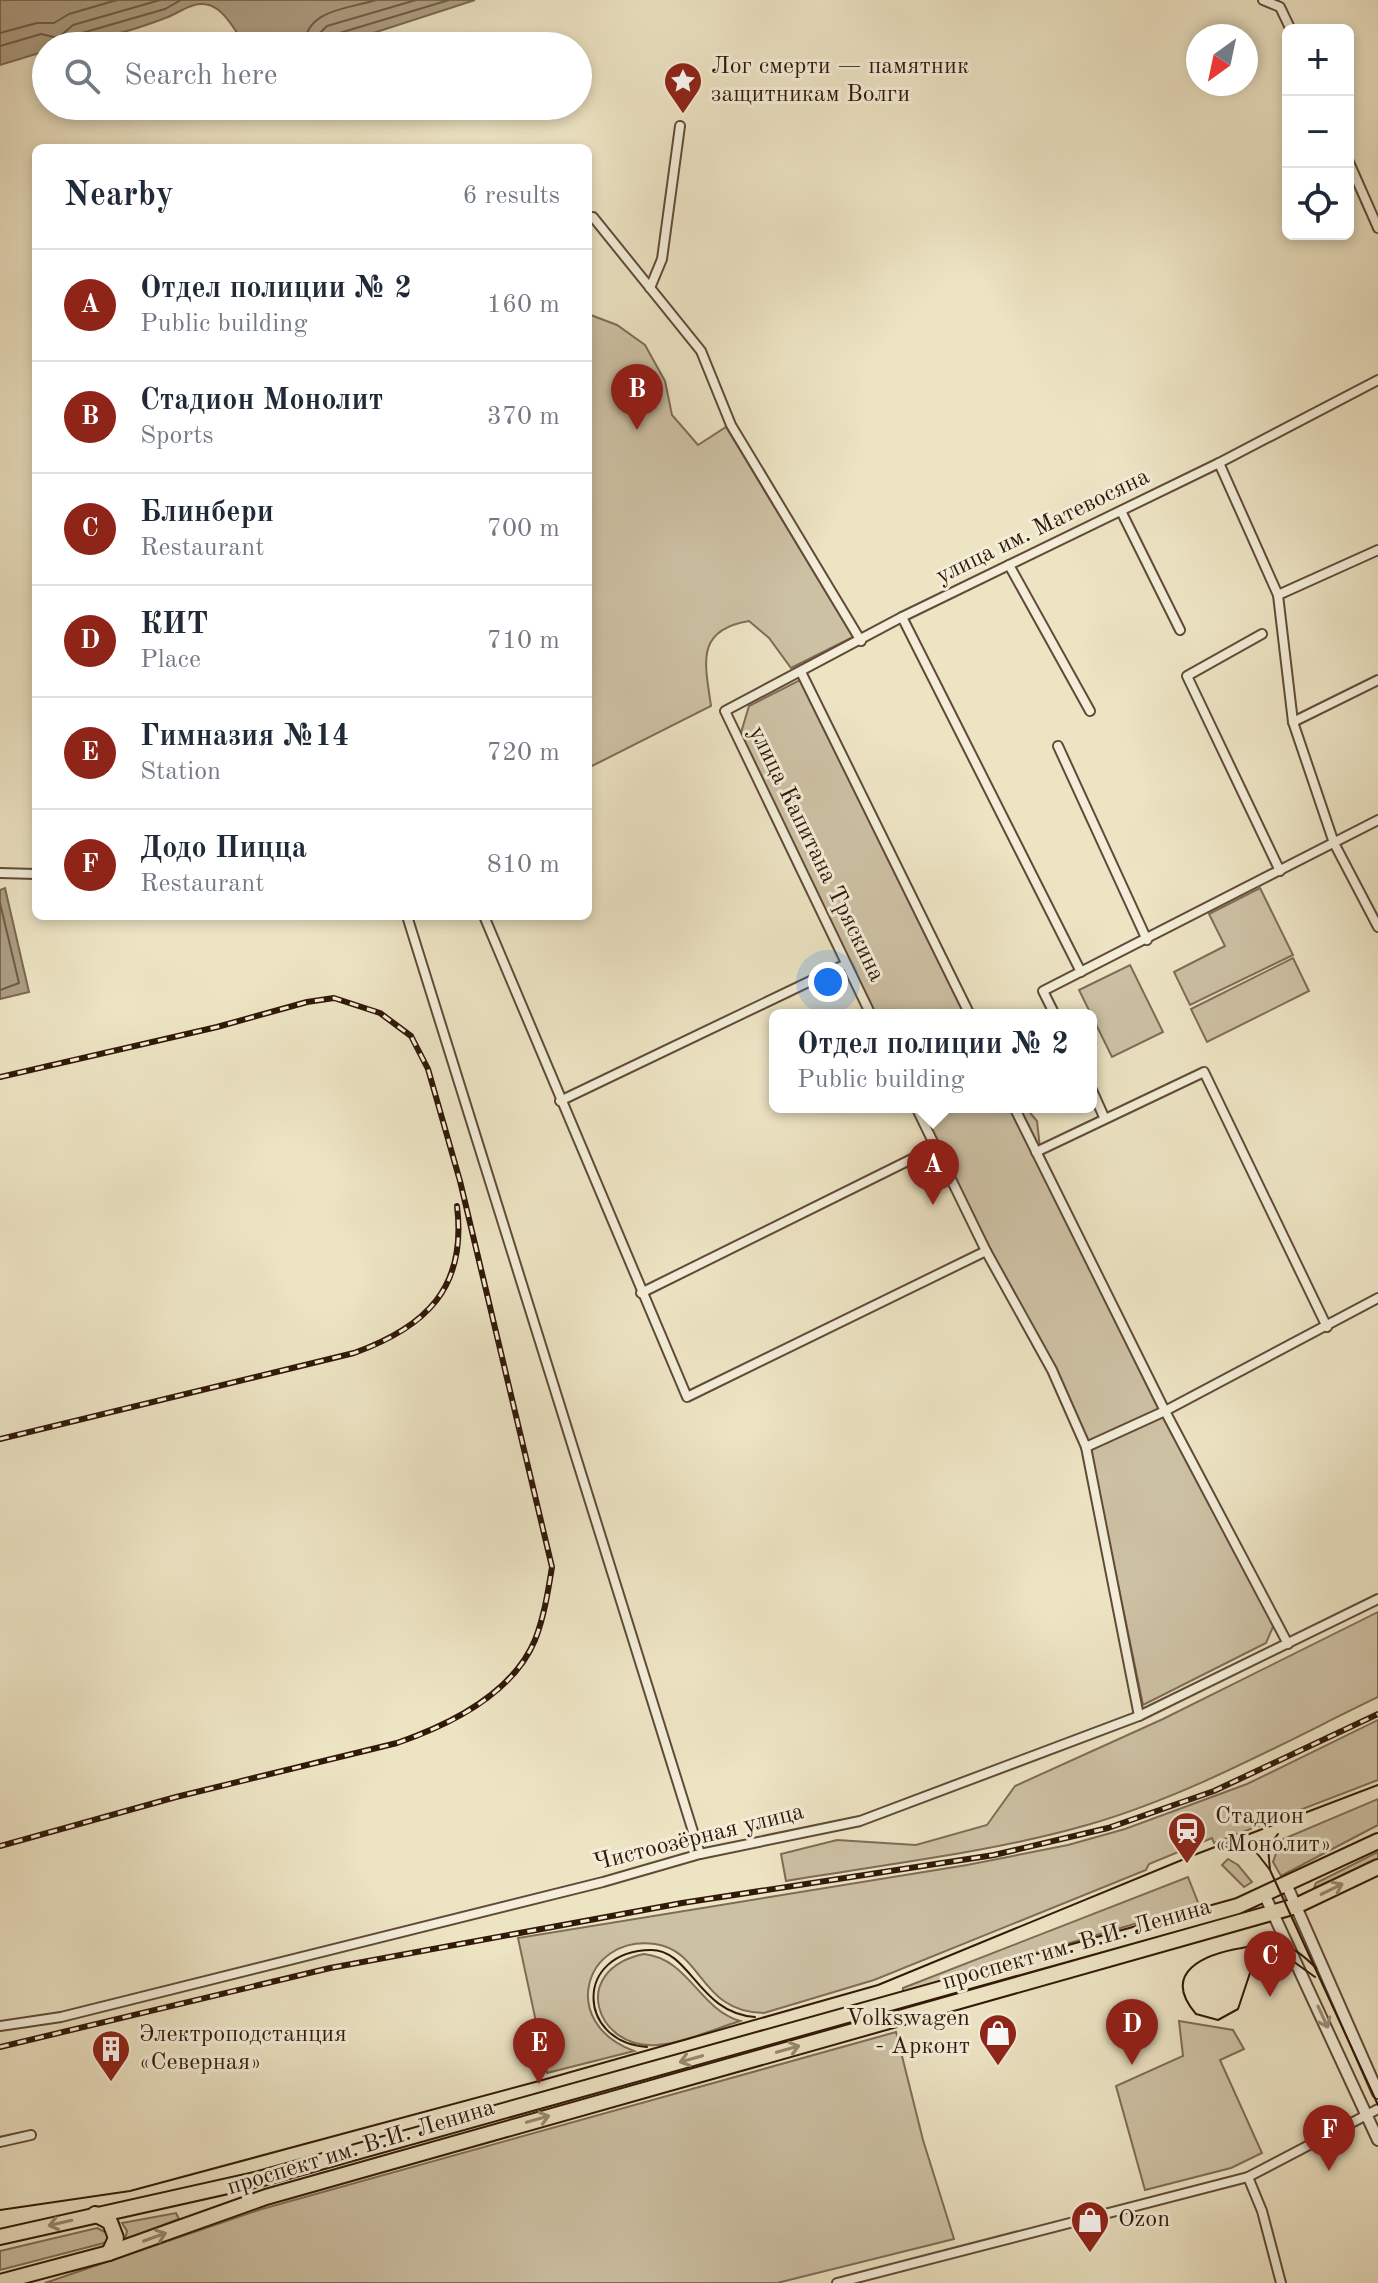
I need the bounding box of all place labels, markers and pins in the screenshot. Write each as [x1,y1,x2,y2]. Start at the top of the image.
place label: Лог смерти — памятник защитникам Волги [711,55,969,107]
place icon: Лог смерти — памятник защитникам Волги [662,60,704,115]
pin: B [611,364,663,430]
pin: A [907,1139,959,1205]
place label: Стадион «Монолит» [1215,1805,1331,1857]
station icon: Стадион «Монолит» [1166,1810,1208,1865]
pin: C [1244,1931,1296,1997]
pin: D [1106,1999,1158,2065]
place label: Volkswagen - Арконт [846,2007,970,2059]
shop icon: Volkswagen - Арконт [977,2012,1019,2067]
pin: E [513,2018,565,2084]
place label: Электроподстанция «Северная» [139,2023,347,2075]
building icon: Электроподстанция «Северная» [90,2028,132,2083]
pin: F [1303,2105,1355,2171]
shop icon: Ozon [1069,2199,1111,2254]
place label: Ozon [1118,2208,1170,2232]

